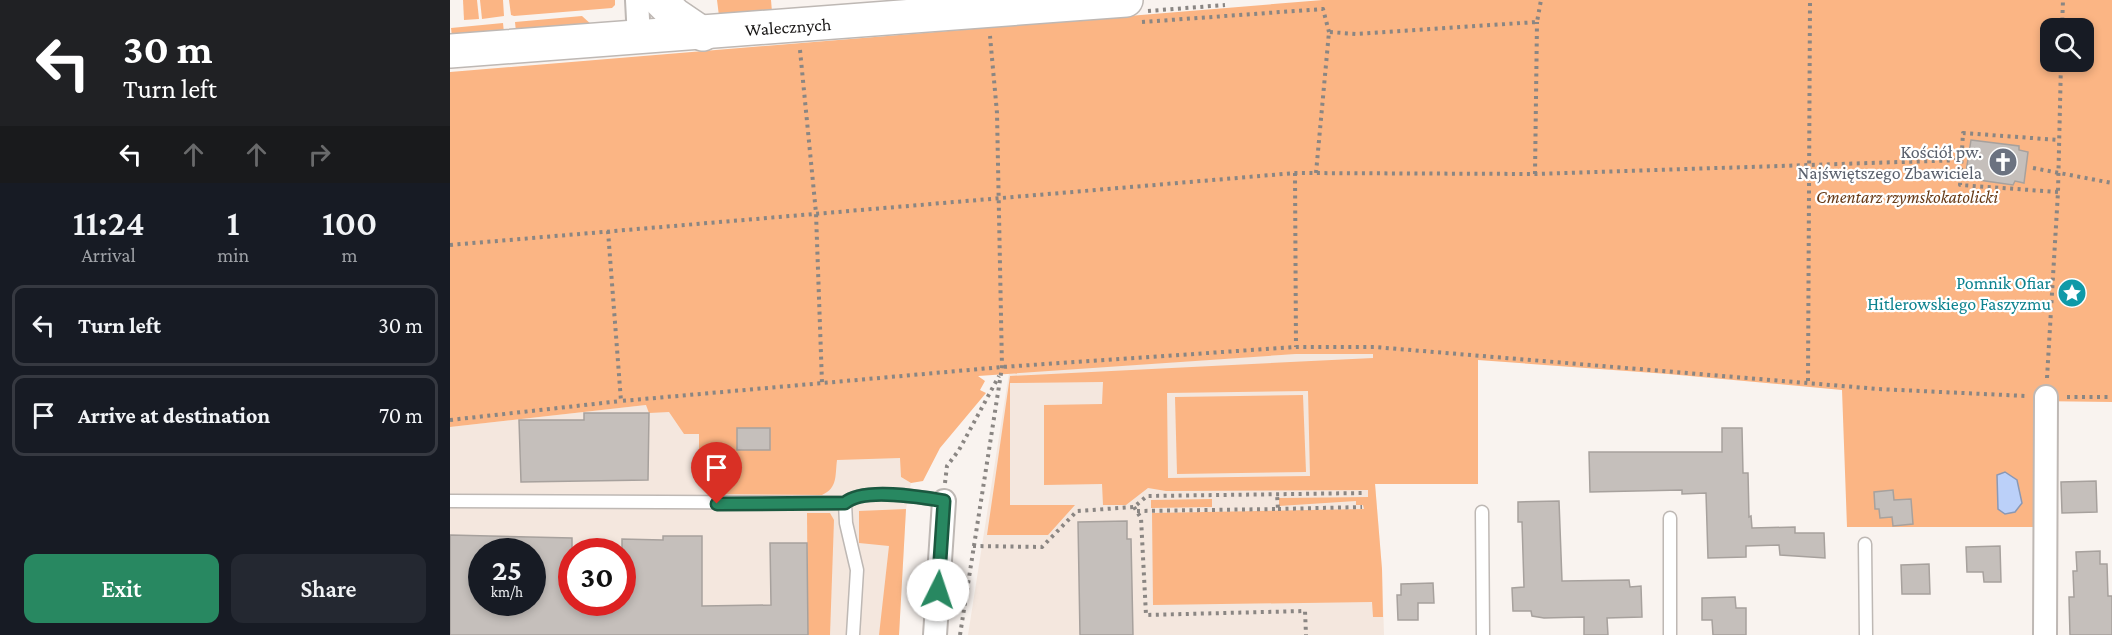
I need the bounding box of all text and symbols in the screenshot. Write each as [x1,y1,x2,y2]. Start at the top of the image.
street label: Walecznych [744,14,832,40]
map controls [2040,18,2094,72]
button: search [2040,18,2094,72]
icon: left [24,24,102,102]
text: 30 m [123,25,213,72]
text: Turn left [123,74,217,104]
icon: left [114,138,147,171]
icon: ahead [177,138,210,171]
icon: ahead [240,138,273,171]
icon: right [303,138,336,171]
place label: Kościół pw. Najświętszego Zbawiciela [1797,142,1982,184]
church icon: Kościół pw. Najświętszego Zbawiciela [1987,146,2019,178]
park label: Cmentarz rzymskokatolicki [1816,187,1998,207]
text: 11:24 [73,203,145,243]
text: 1 [227,203,240,243]
text: 100 [322,203,377,243]
text: Arrival [81,244,136,266]
text: min [217,244,249,266]
text: m [342,244,358,266]
place label: Pomnik Ofiar Hitlerowskiego Faszyzmu [1867,273,2052,314]
place icon: Pomnik Ofiar Hitlerowskiego Faszyzmu [2056,277,2088,309]
icon: left [27,309,60,342]
text: Turn left [78,313,161,338]
text: 30 m [378,313,423,338]
icon: arrive [27,399,60,432]
text: Arrive at destination [78,403,270,428]
text: 70 m [379,403,423,428]
pin [691,442,742,504]
icon: arrive [700,451,733,484]
speed limit sign: 30 [558,538,636,616]
text: 25 [492,553,522,586]
button: Exit [24,554,219,623]
button: Share [231,554,426,623]
position arrow [906,558,970,622]
text: km/h [491,584,523,600]

